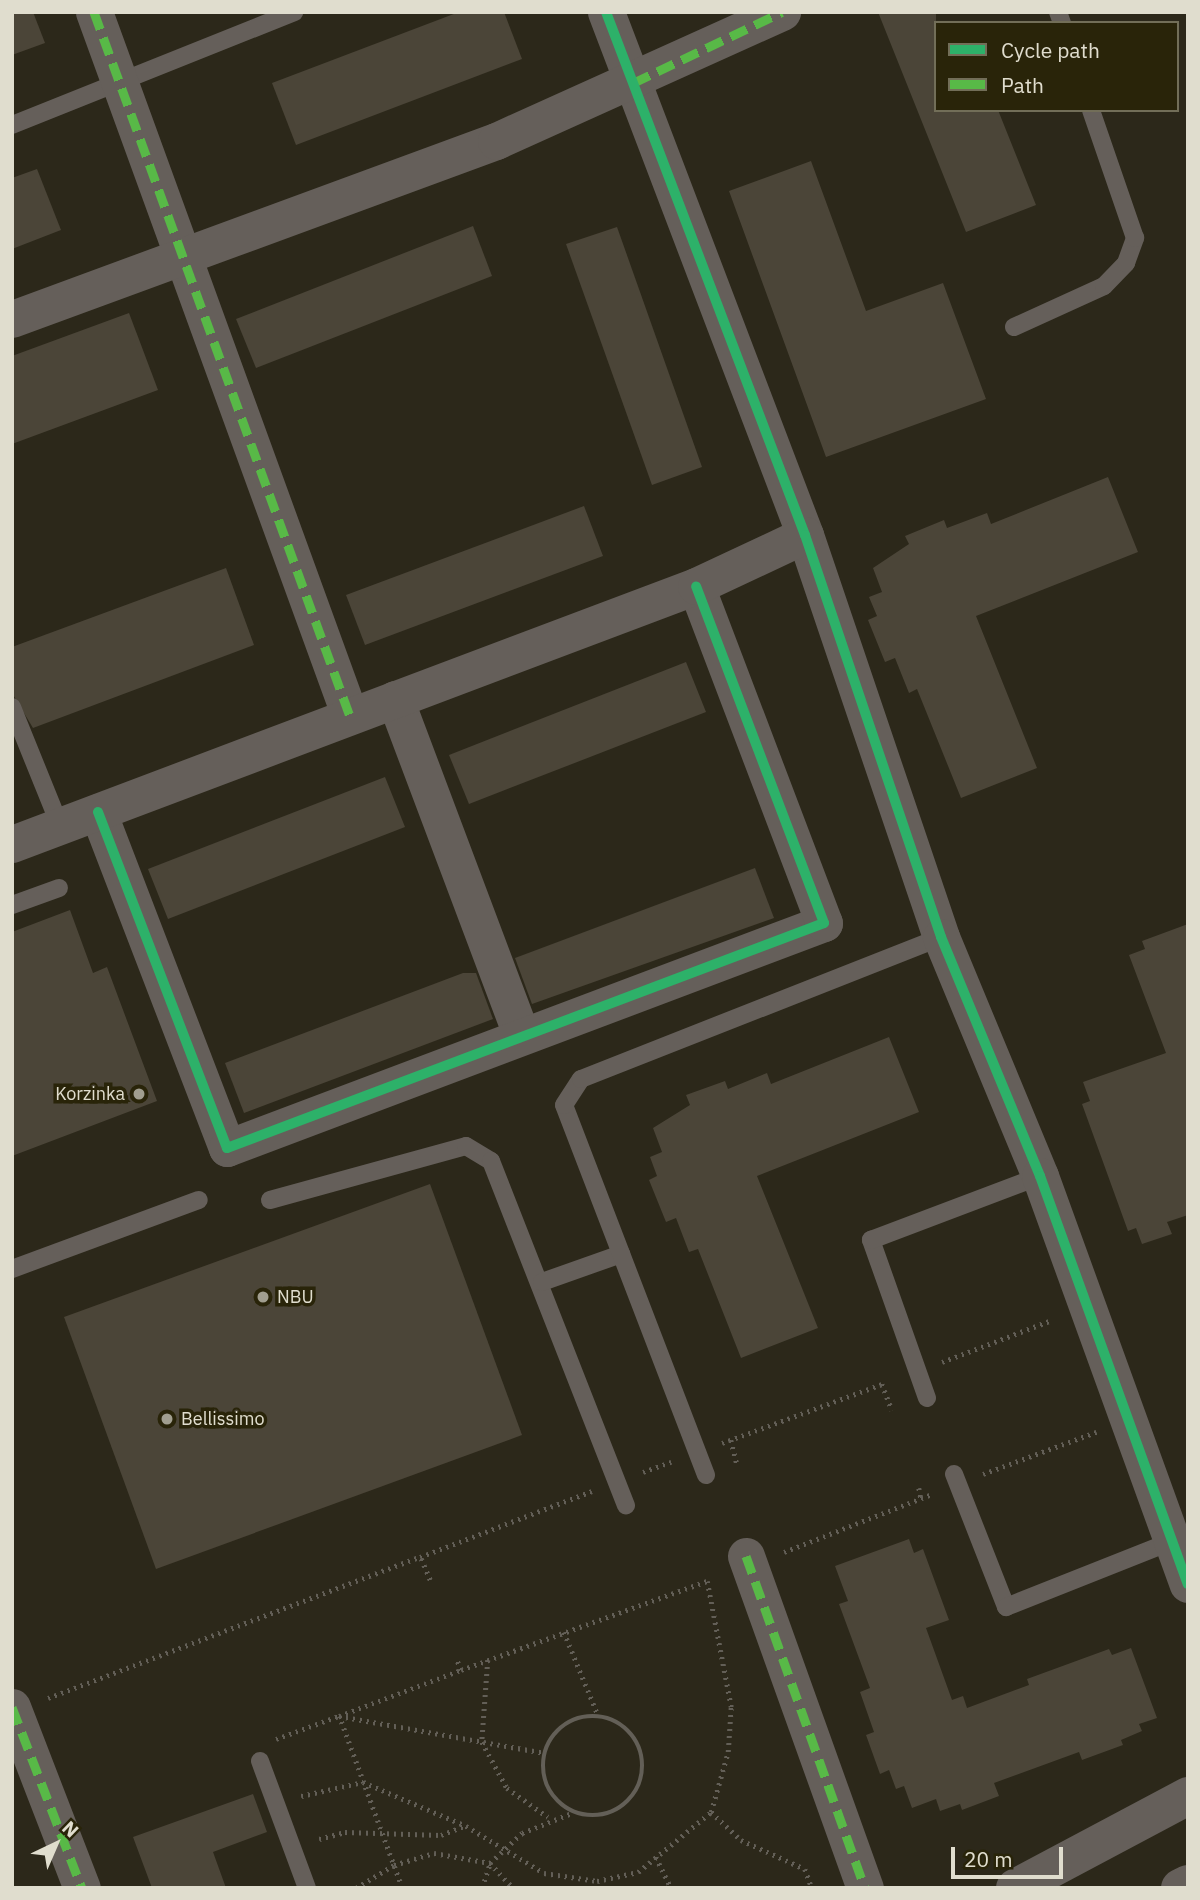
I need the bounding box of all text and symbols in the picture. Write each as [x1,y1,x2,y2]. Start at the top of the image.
legend [934,21,1179,112]
text: Cycle path [1001,36,1100,64]
text: Path [1001,71,1044,99]
place label: Korzinka [55,1083,125,1105]
marker: Korzinka [131,1086,147,1102]
place label: NBU [277,1286,314,1308]
marker: NBU [255,1289,271,1305]
place label: Bellissimo [181,1408,265,1430]
marker: Bellissimo [159,1411,175,1427]
north arrow [21,1809,91,1879]
text: N [57,1815,84,1842]
scale bar [955,1834,1067,1878]
text: 20 m [964,1845,1013,1873]

